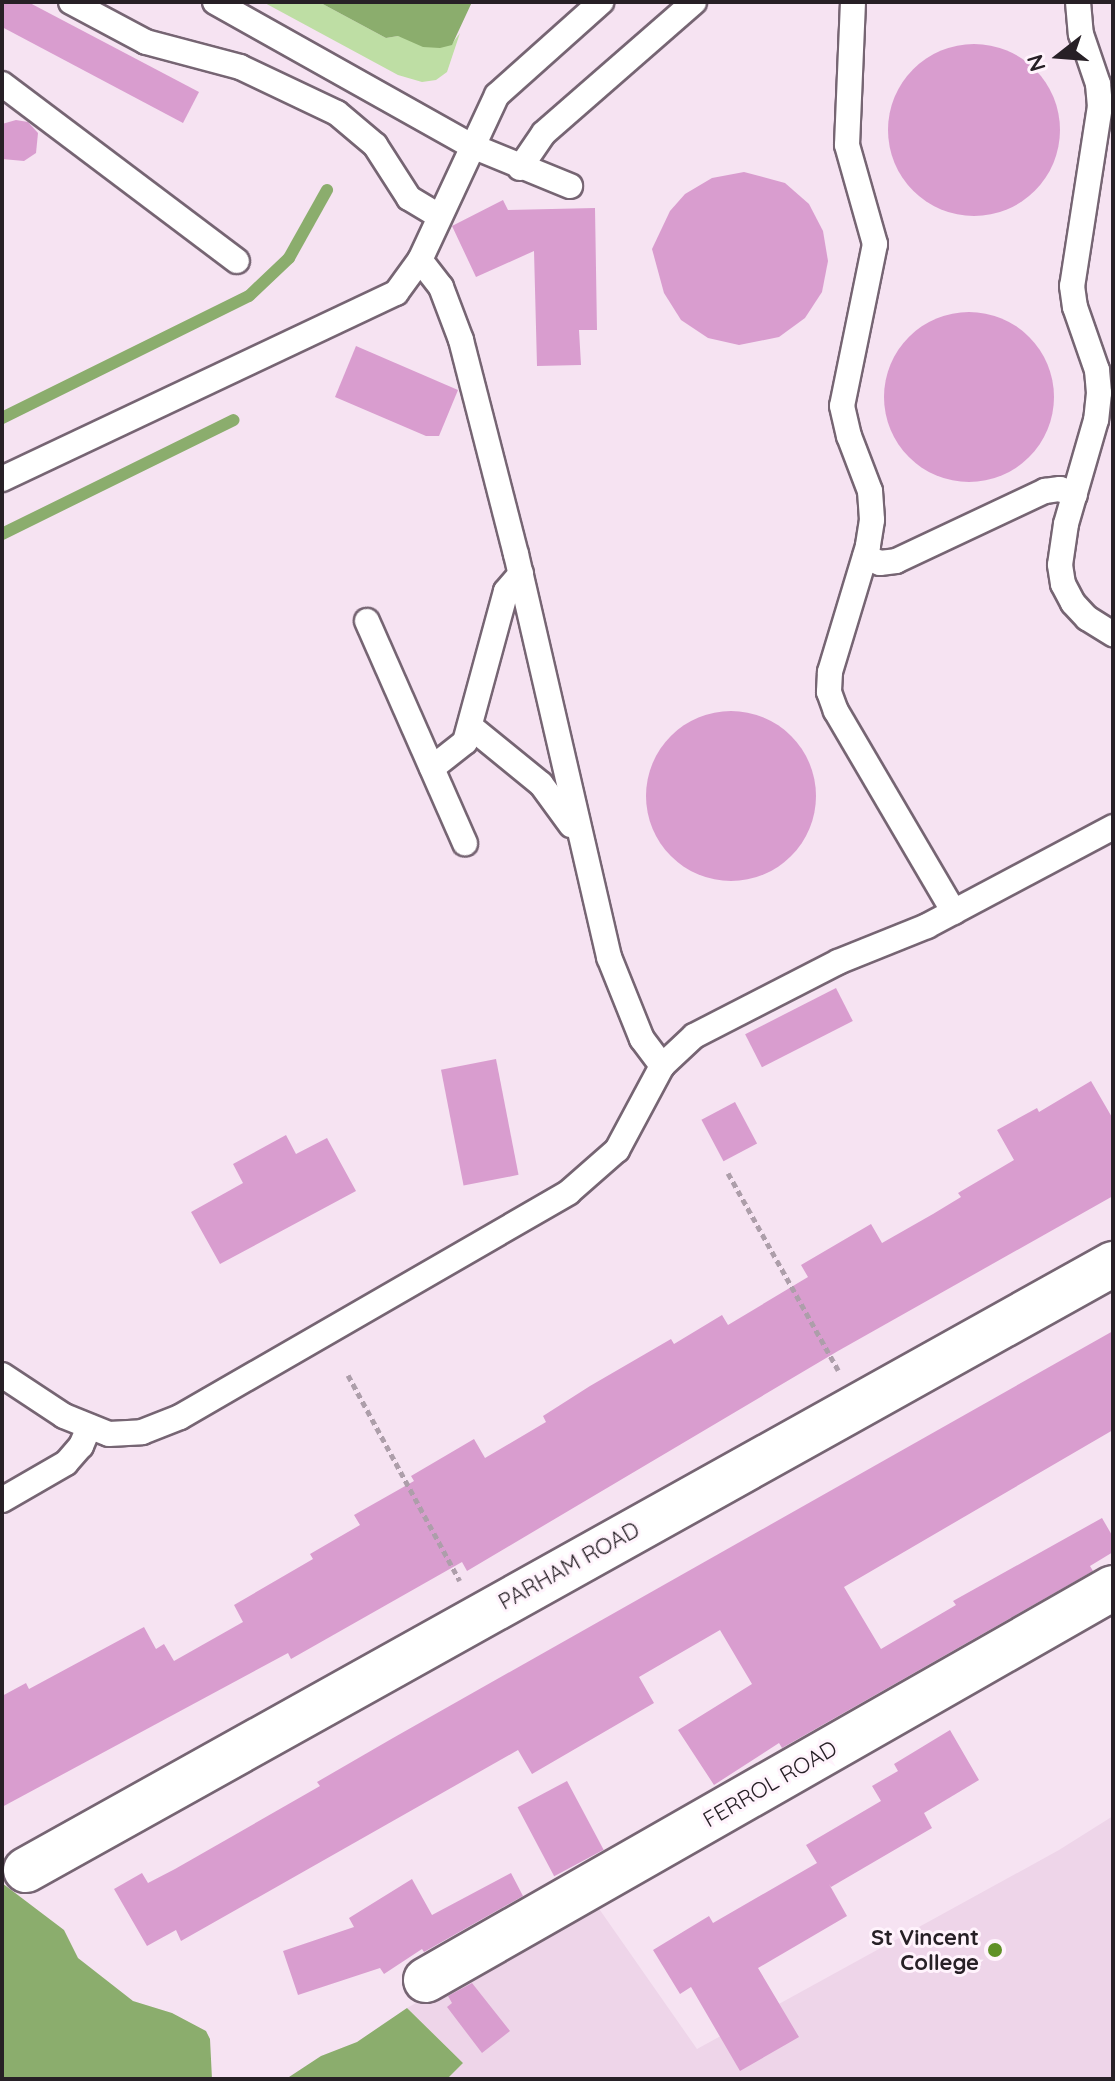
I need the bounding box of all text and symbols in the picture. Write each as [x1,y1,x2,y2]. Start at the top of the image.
north arrow [1019,16,1099,96]
text: N [1020,51,1052,75]
street label: PARHAM ROAD [494,1516,644,1616]
street label: FERROL ROAD [698,1735,842,1833]
place label: St Vincent College [871,1924,979,1976]
marker: St Vincent College [986,1941,1004,1959]

